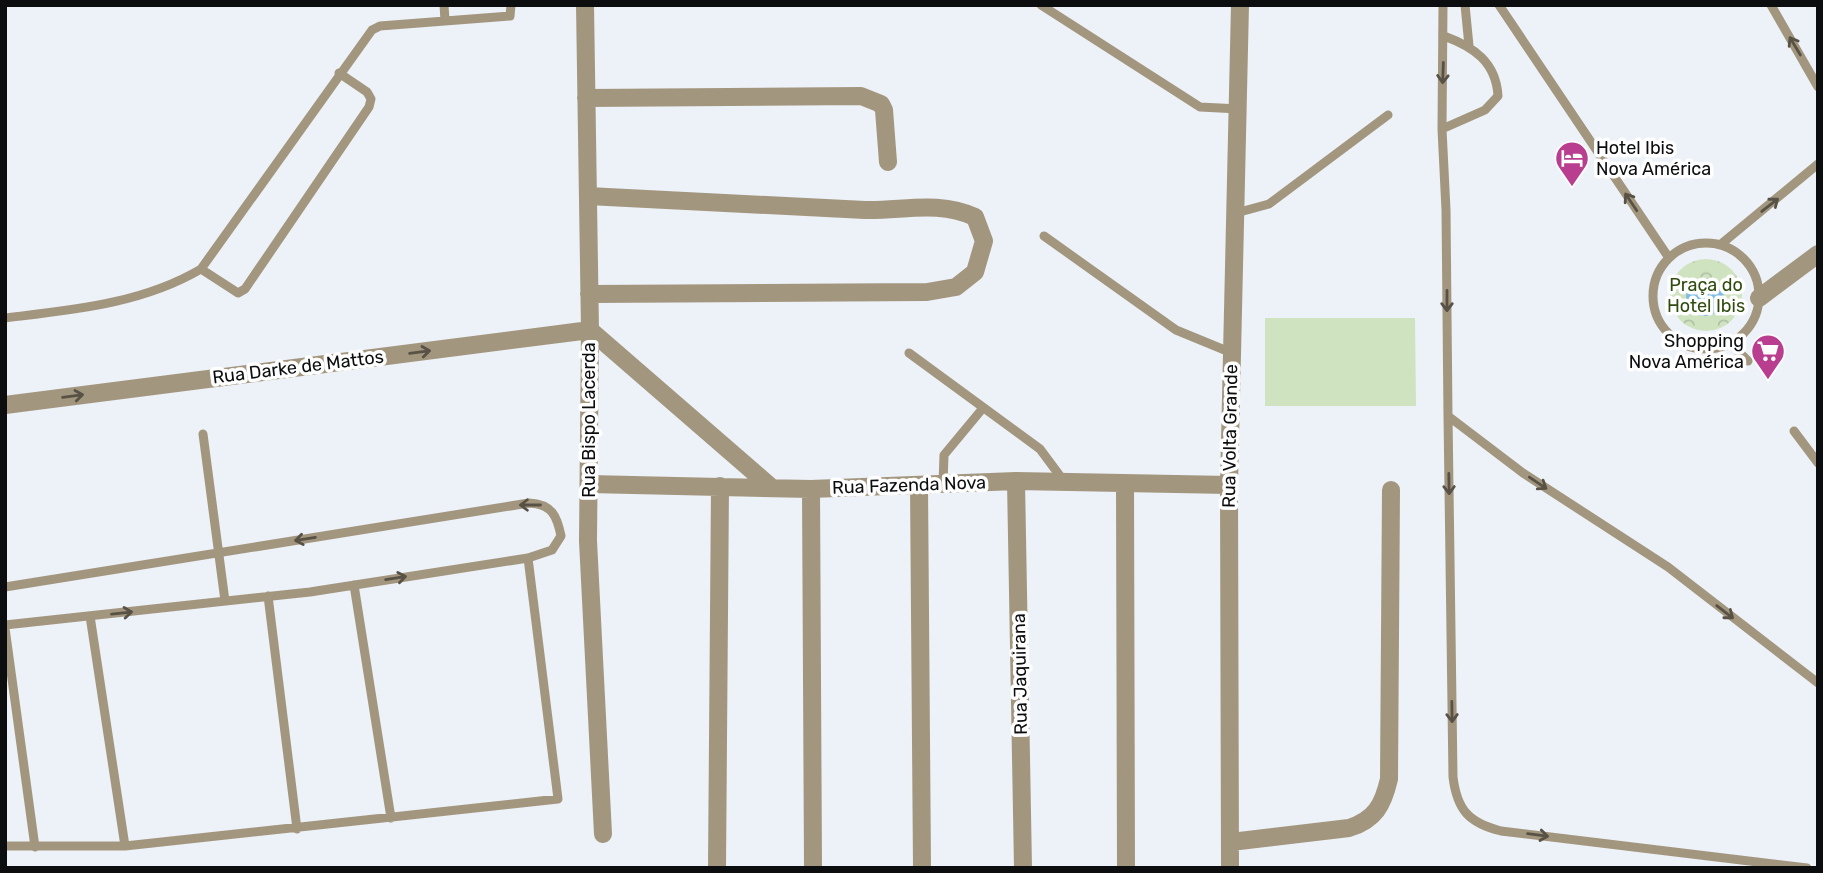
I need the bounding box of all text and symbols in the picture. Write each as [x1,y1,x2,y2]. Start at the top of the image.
one-way arrow [1788,36,1802,56]
one-way arrow [1437,62,1450,85]
place label: Hotel Ibis Nova América [1596,137,1711,180]
hotel icon: Hotel Ibis Nova América [1553,139,1591,188]
one-way arrow [1624,193,1638,212]
one-way arrow [1760,198,1778,213]
park label: Praça do Hotel Ibis [1667,274,1745,317]
one-way arrow [1440,289,1454,312]
place label: Shopping Nova América [1629,330,1744,373]
supermarket icon: Shopping Nova América [1749,332,1787,381]
street label: Rua Bispo Lacerda [578,342,600,498]
one-way arrow [408,345,431,358]
street label: Rua Darke de Mattos [211,346,385,388]
street label: Rua Volta Grande [1218,364,1242,508]
one-way arrow [61,389,84,402]
street label: Rua Fazenda Nova [832,471,986,499]
one-way arrow [1442,473,1455,496]
one-way arrow [1528,475,1547,490]
one-way arrow [519,498,542,512]
one-way arrow [295,533,317,546]
one-way arrow [384,571,407,584]
one-way arrow [1715,604,1734,619]
one-way arrow [110,606,133,619]
street label: Rua Jaquirana [1008,613,1032,735]
one-way arrow [1445,700,1458,723]
one-way arrow [1526,829,1548,842]

